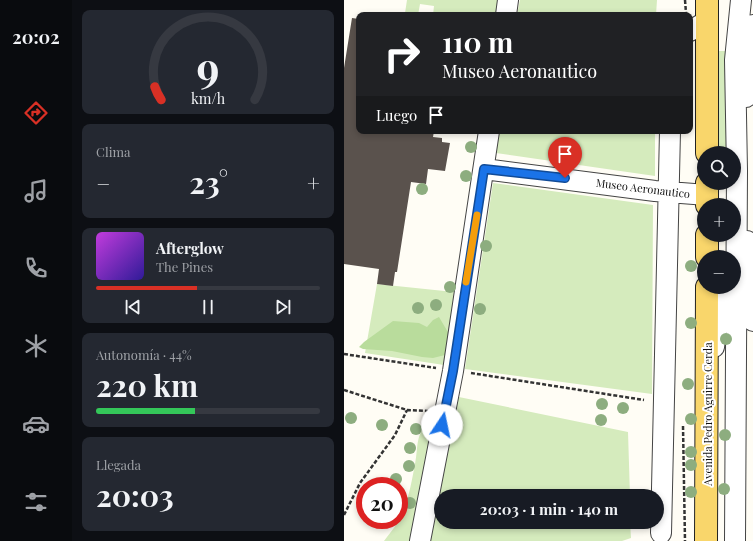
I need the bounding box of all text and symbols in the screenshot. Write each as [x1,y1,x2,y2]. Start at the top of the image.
text: 110 m [442,23,513,60]
text: 20:02 [12,25,60,49]
icon: right [376,28,428,80]
text: 9 [196,38,220,93]
text: Museo Aeronautico [442,59,597,83]
text: km/h [191,89,226,108]
icon: directions [22,99,50,127]
icon: arrive [425,104,447,126]
text: Luego [376,105,417,125]
pin [548,137,582,178]
text: Clima [96,143,131,160]
icon: arrive [554,143,576,165]
map controls [697,146,741,294]
button: search [697,146,741,190]
text: 23° [189,162,228,202]
text: − [96,168,110,198]
text: + [307,168,320,198]
street label: Museo Aeronautico [595,175,691,201]
icon: music [22,177,50,205]
button: + [697,198,741,242]
text: Afterglow [156,238,224,258]
button: − [697,250,741,294]
icon: phone [22,254,50,282]
text: The Pines [156,258,213,275]
icon: previous [122,296,144,318]
icon: pause [197,296,219,318]
icon: next [272,296,294,318]
icon: climate [22,332,50,360]
street label: Avenida Pedro Aguirre Cerda [700,342,715,487]
text: Autonomía · 44% [96,346,192,363]
text: 220 km [96,365,198,405]
position arrow [421,404,463,446]
icon: car [22,410,50,438]
text: Llegada [96,456,141,473]
text: 20:03 [96,475,174,515]
speed limit sign: 20 [356,477,408,529]
icon: filters [22,488,50,516]
text: 20:03 · 1 min · 140 m [480,499,618,519]

